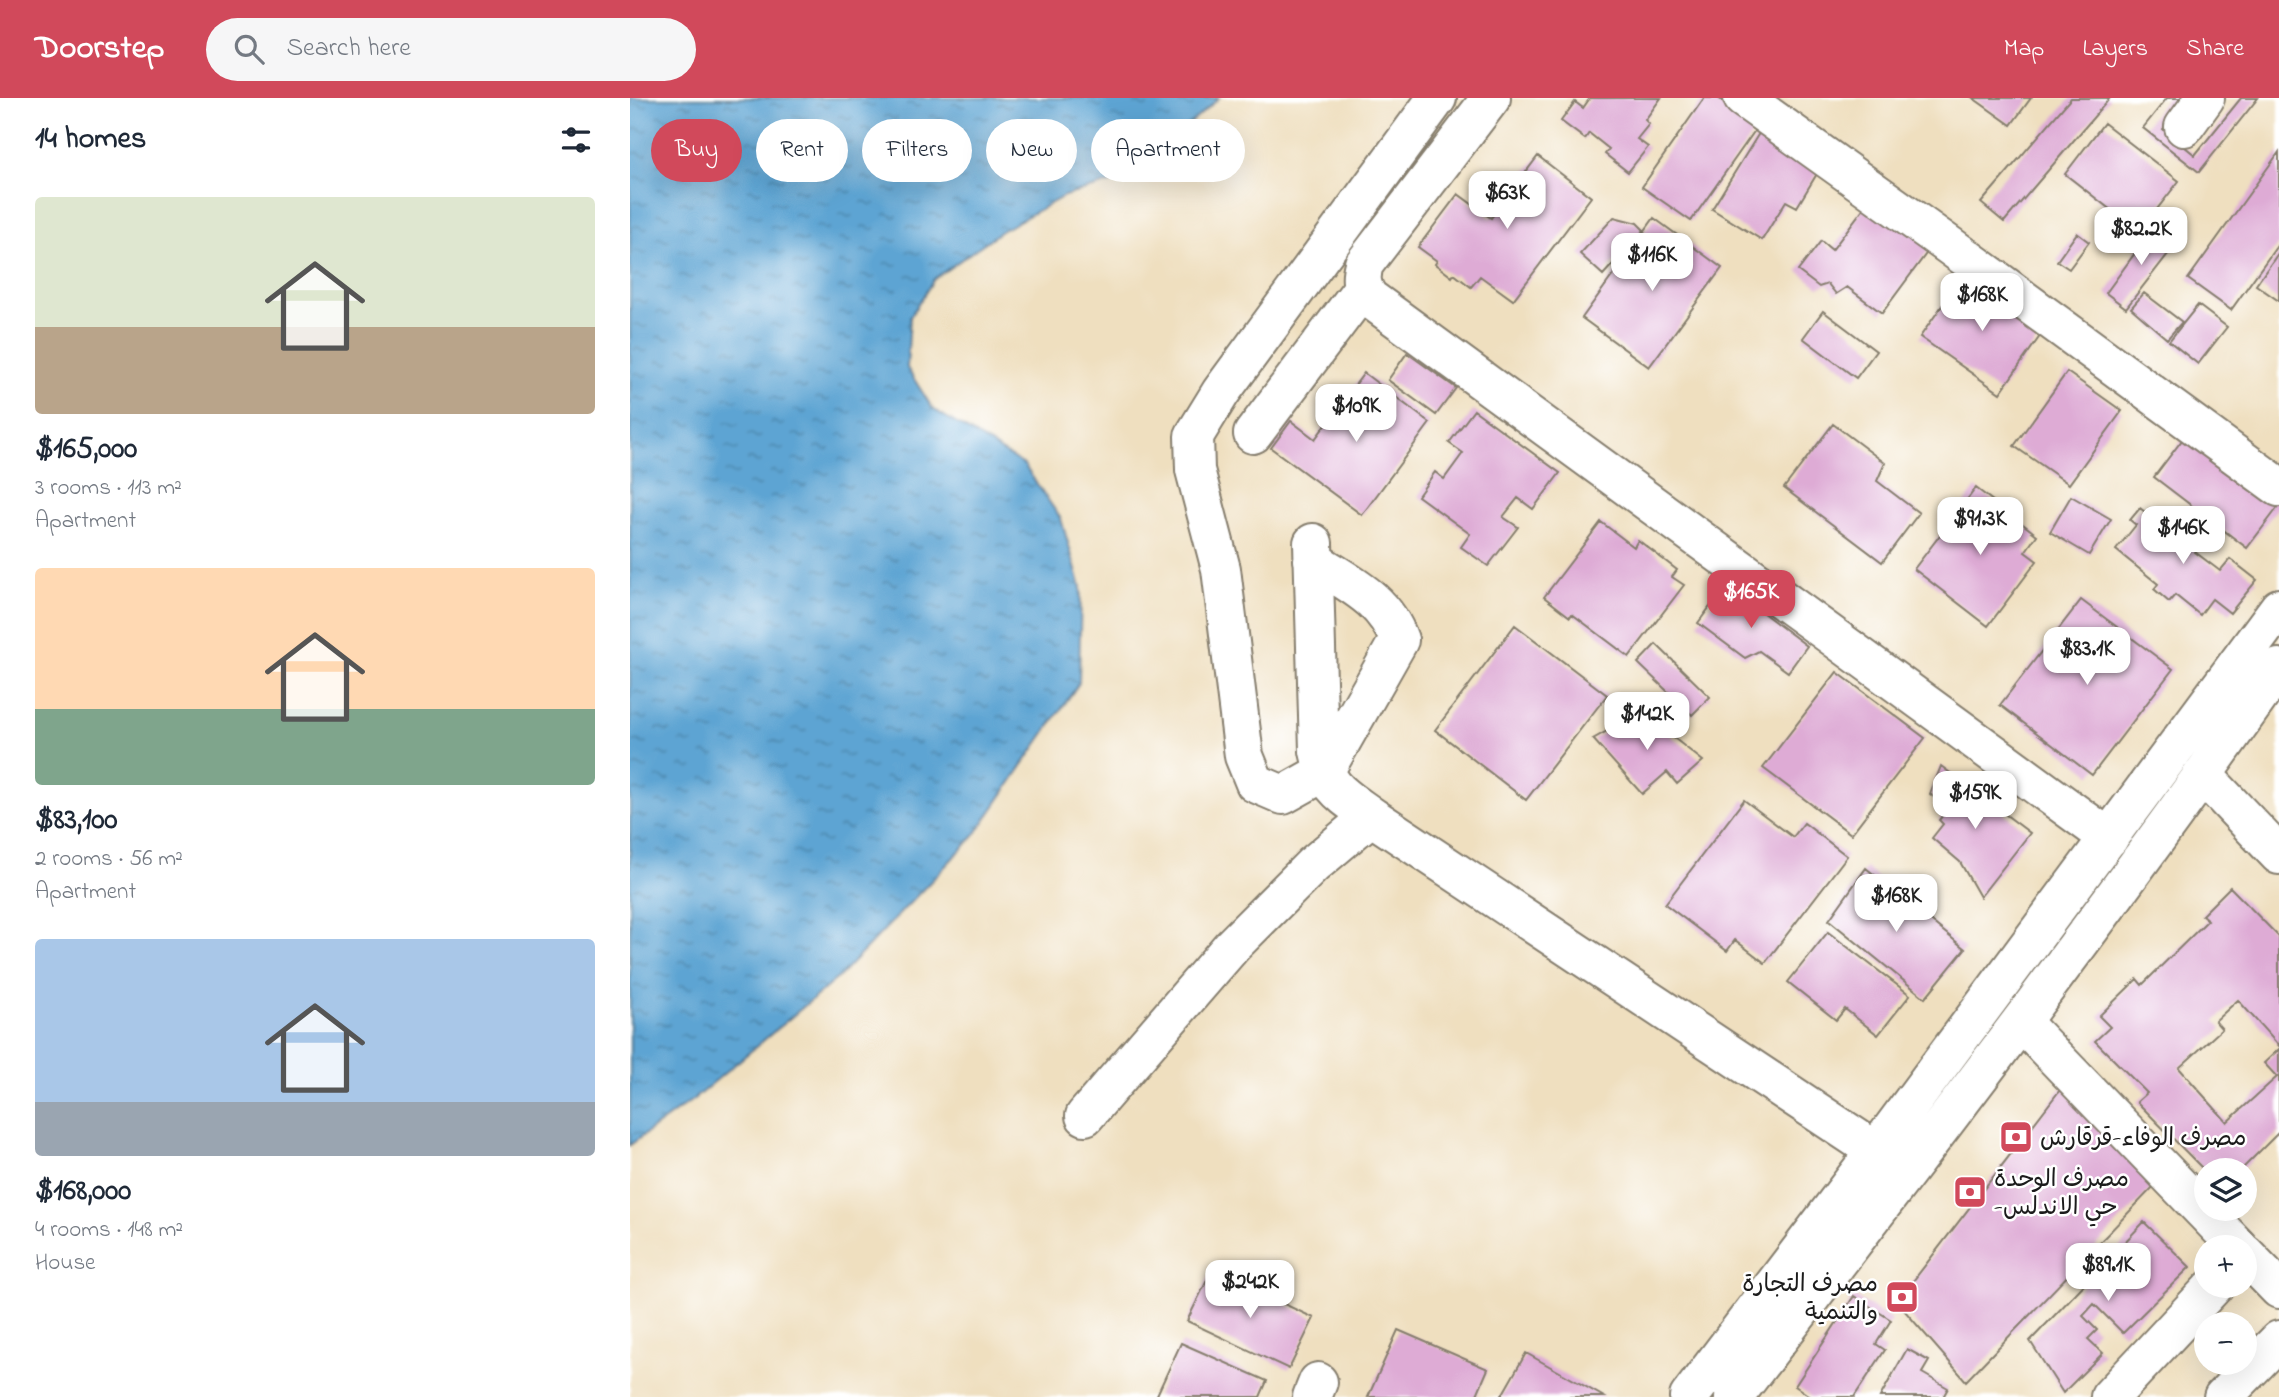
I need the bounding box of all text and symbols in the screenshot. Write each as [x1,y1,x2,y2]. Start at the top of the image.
search box [206,18,696,81]
text: Doorstep [35,25,164,73]
icon: search [230,30,268,68]
text: Search here [286,30,411,68]
text: Map [2004,32,2044,67]
text: Layers [2082,32,2148,67]
text: Share [2186,32,2244,67]
text: 14 homes [35,118,146,162]
chip: Buy [651,119,742,182]
chip: Rent [756,119,848,182]
chip: Filters [862,119,972,182]
chip: New [986,119,1077,182]
chip: Apartment [1091,119,1245,182]
icon: filters [557,121,595,159]
pin: $63K [1466,172,1548,231]
text: $63K [1485,177,1529,210]
pin: $82.2K [2084,208,2198,267]
text: $82.2K [2110,213,2172,246]
pin: $116K [1603,234,1701,293]
text: $116K [1627,239,1677,272]
icon: home [252,243,378,369]
pin: $168K [1933,274,2031,333]
text: $168K [1956,279,2008,312]
pin: $109K [1307,384,1405,444]
text: $109K [1331,390,1381,423]
text: $165,000 [35,428,137,472]
text: 3 rooms · 113 m² [35,472,182,505]
pin: $91.3K [1923,498,2037,557]
text: $91.3K [1953,503,2007,536]
text: Apartment [35,505,136,538]
pin: $146K [2134,506,2232,566]
text: $146K [2157,512,2209,545]
pin: $165K [1702,570,1800,630]
text: $165K [1723,576,1779,609]
icon: home [252,614,378,740]
pin: $83.1K [2030,628,2144,687]
text: $83.1K [2059,633,2115,666]
pin: $142K [1598,692,1696,752]
text: $142K [1620,698,1674,731]
pin: $159K [1926,772,2024,831]
text: $159K [1949,777,2001,810]
text: $83,100 [35,799,117,843]
text: 2 rooms · 56 m² [35,843,183,876]
pin: $168K [1847,874,1945,934]
text: Apartment [35,876,136,909]
text: $168K [1870,880,1922,913]
icon: home [252,985,378,1111]
bank icon: مصرف الوفاء-قرقارش [1997,1118,2035,1156]
place label: مصرف الوفاء-قرقارش [2040,1122,2247,1157]
map controls [2194,1158,2257,1375]
button: layers [2194,1158,2257,1221]
place label: مصرف الوحدة -حي الاندلس [1994,1163,2129,1227]
text: $168,000 [35,1170,131,1214]
bank icon: مصرف الوحدة -حي الاندلس [1951,1173,1989,1211]
text: 4 rooms · 148 m² [35,1214,183,1247]
button: + [2194,1235,2257,1298]
pin: $89.1K [2051,1244,2165,1303]
text: House [35,1247,95,1280]
text: $89.1K [2082,1249,2134,1282]
pin: $242K [1201,1260,1299,1320]
text: $242K [1221,1266,1279,1299]
place label: مصرف التجارة والتنمية [1742,1268,1878,1331]
bank icon: مصرف التجارة والتنمية [1883,1278,1921,1316]
button: − [2194,1312,2257,1375]

